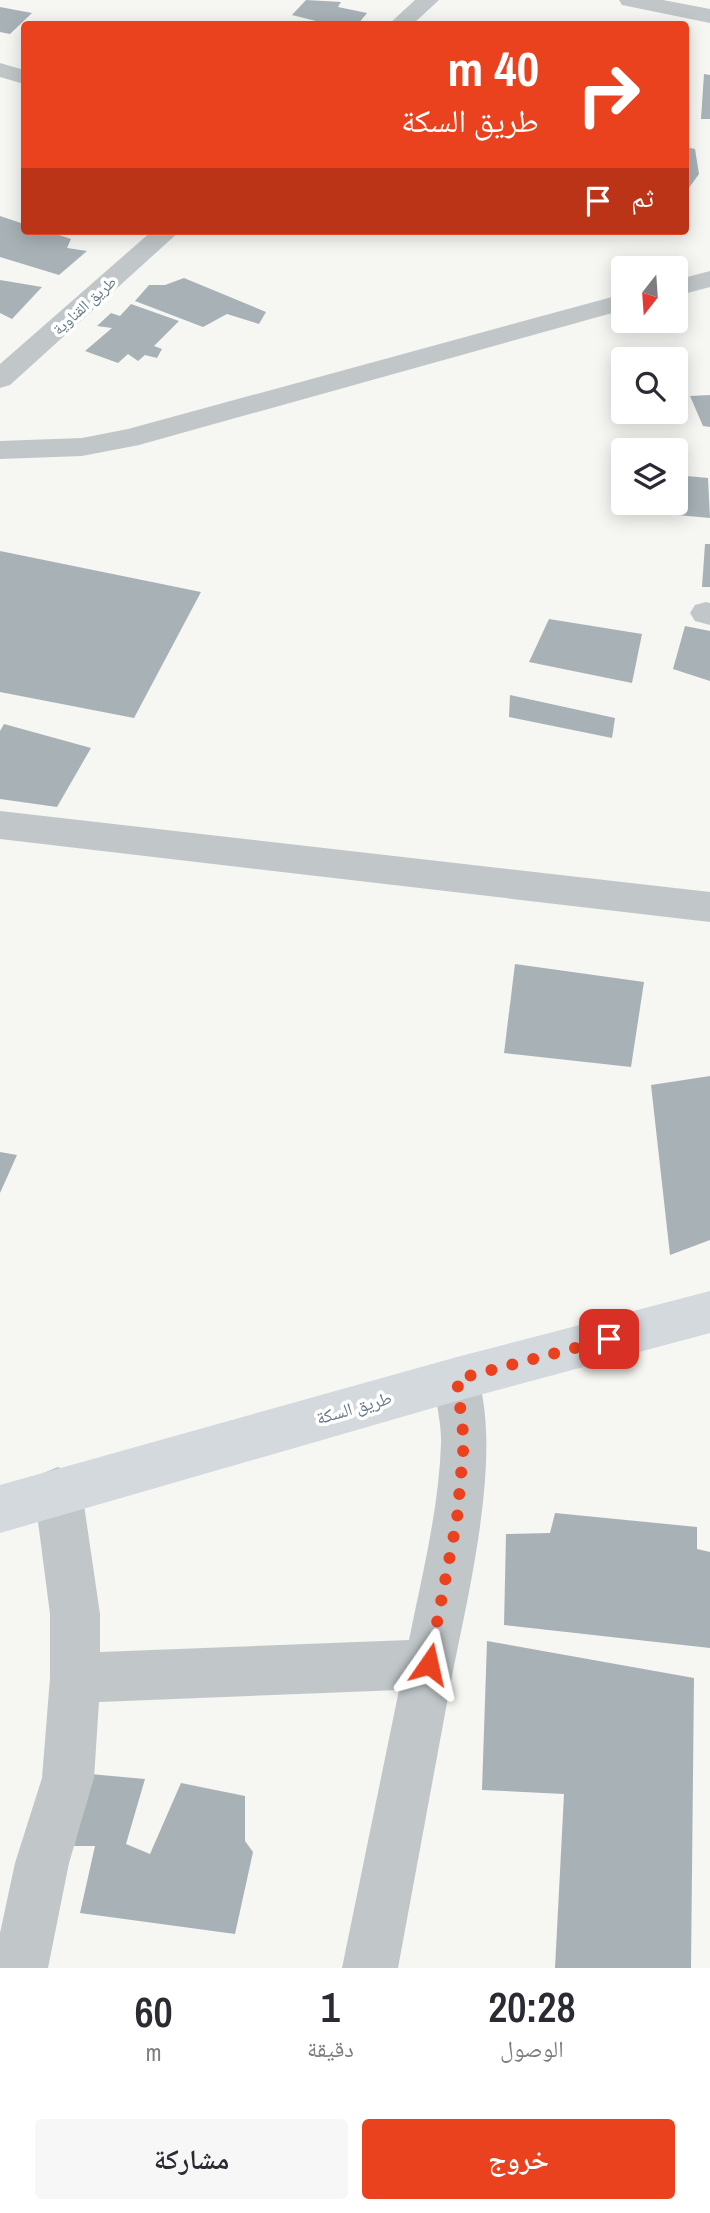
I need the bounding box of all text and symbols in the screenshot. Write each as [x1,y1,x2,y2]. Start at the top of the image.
text: 40 m [447,35,539,101]
icon: right [563,49,654,140]
text: طريق السكة [401,99,539,142]
text: ثم [631,180,654,215]
icon: arrive [579,182,617,220]
north arrow [611,256,688,332]
map controls [611,256,688,515]
street label: طريق القناوية [47,270,121,340]
button: search [611,347,688,424]
button: layers [611,438,688,515]
pin [579,1309,639,1369]
icon: arrive [590,1320,628,1358]
street label: طريق السكة [313,1385,395,1430]
position arrow [392,1627,466,1701]
text: 1 [321,1979,340,2035]
text: 20:28 [488,1979,576,2035]
text: 60 [134,1984,173,2040]
text: دقيقة [307,2033,354,2064]
text: الوصول [500,2033,564,2064]
text: m [146,2037,161,2068]
button: مشاركة [35,2119,348,2199]
button: خروج [362,2119,675,2199]

